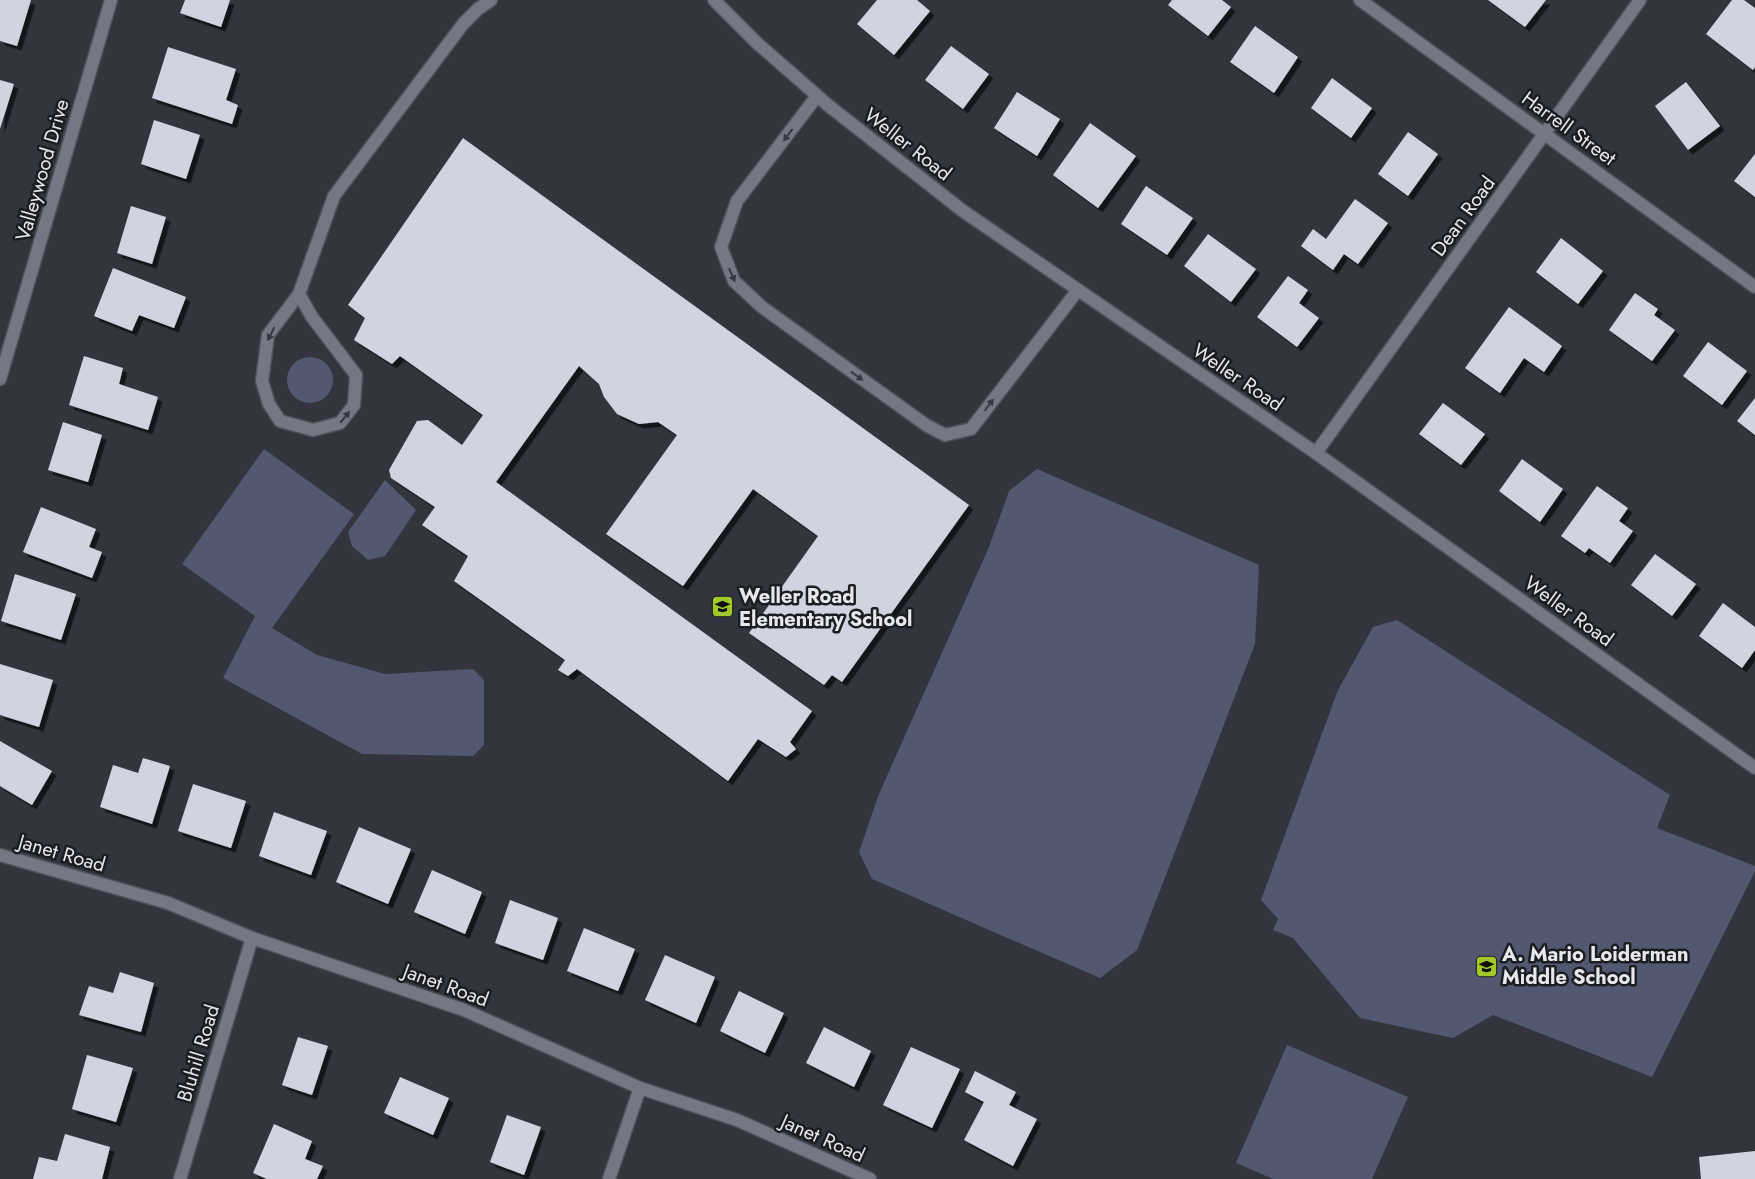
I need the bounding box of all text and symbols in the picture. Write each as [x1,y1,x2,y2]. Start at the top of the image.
street label: Harrell Street [1515,84,1622,173]
street label: Valleywood Drive [8,96,77,245]
street label: Weller Road [858,101,958,188]
one-way arrow [783,128,793,141]
street label: Dean Road [1424,170,1503,263]
one-way arrow [728,267,737,282]
one-way arrow [267,326,276,341]
street label: Weller Road [1187,336,1289,419]
one-way arrow [851,371,864,381]
one-way arrow [984,398,994,412]
one-way arrow [339,411,350,424]
street label: Weller Road [1518,569,1619,654]
place label: Weller Road Elementary School [739,582,912,634]
school or university icon: Weller Road Elementary School [711,595,735,619]
street label: Janet Road [12,826,109,880]
place label: A. Mario Loiderman Middle School [1501,940,1688,992]
school or university icon: A. Mario Loiderman Middle School [1474,954,1498,978]
street label: Janet Road [396,956,493,1014]
street label: Bluhill Road [170,1001,227,1105]
street label: Janet Road [773,1106,869,1170]

